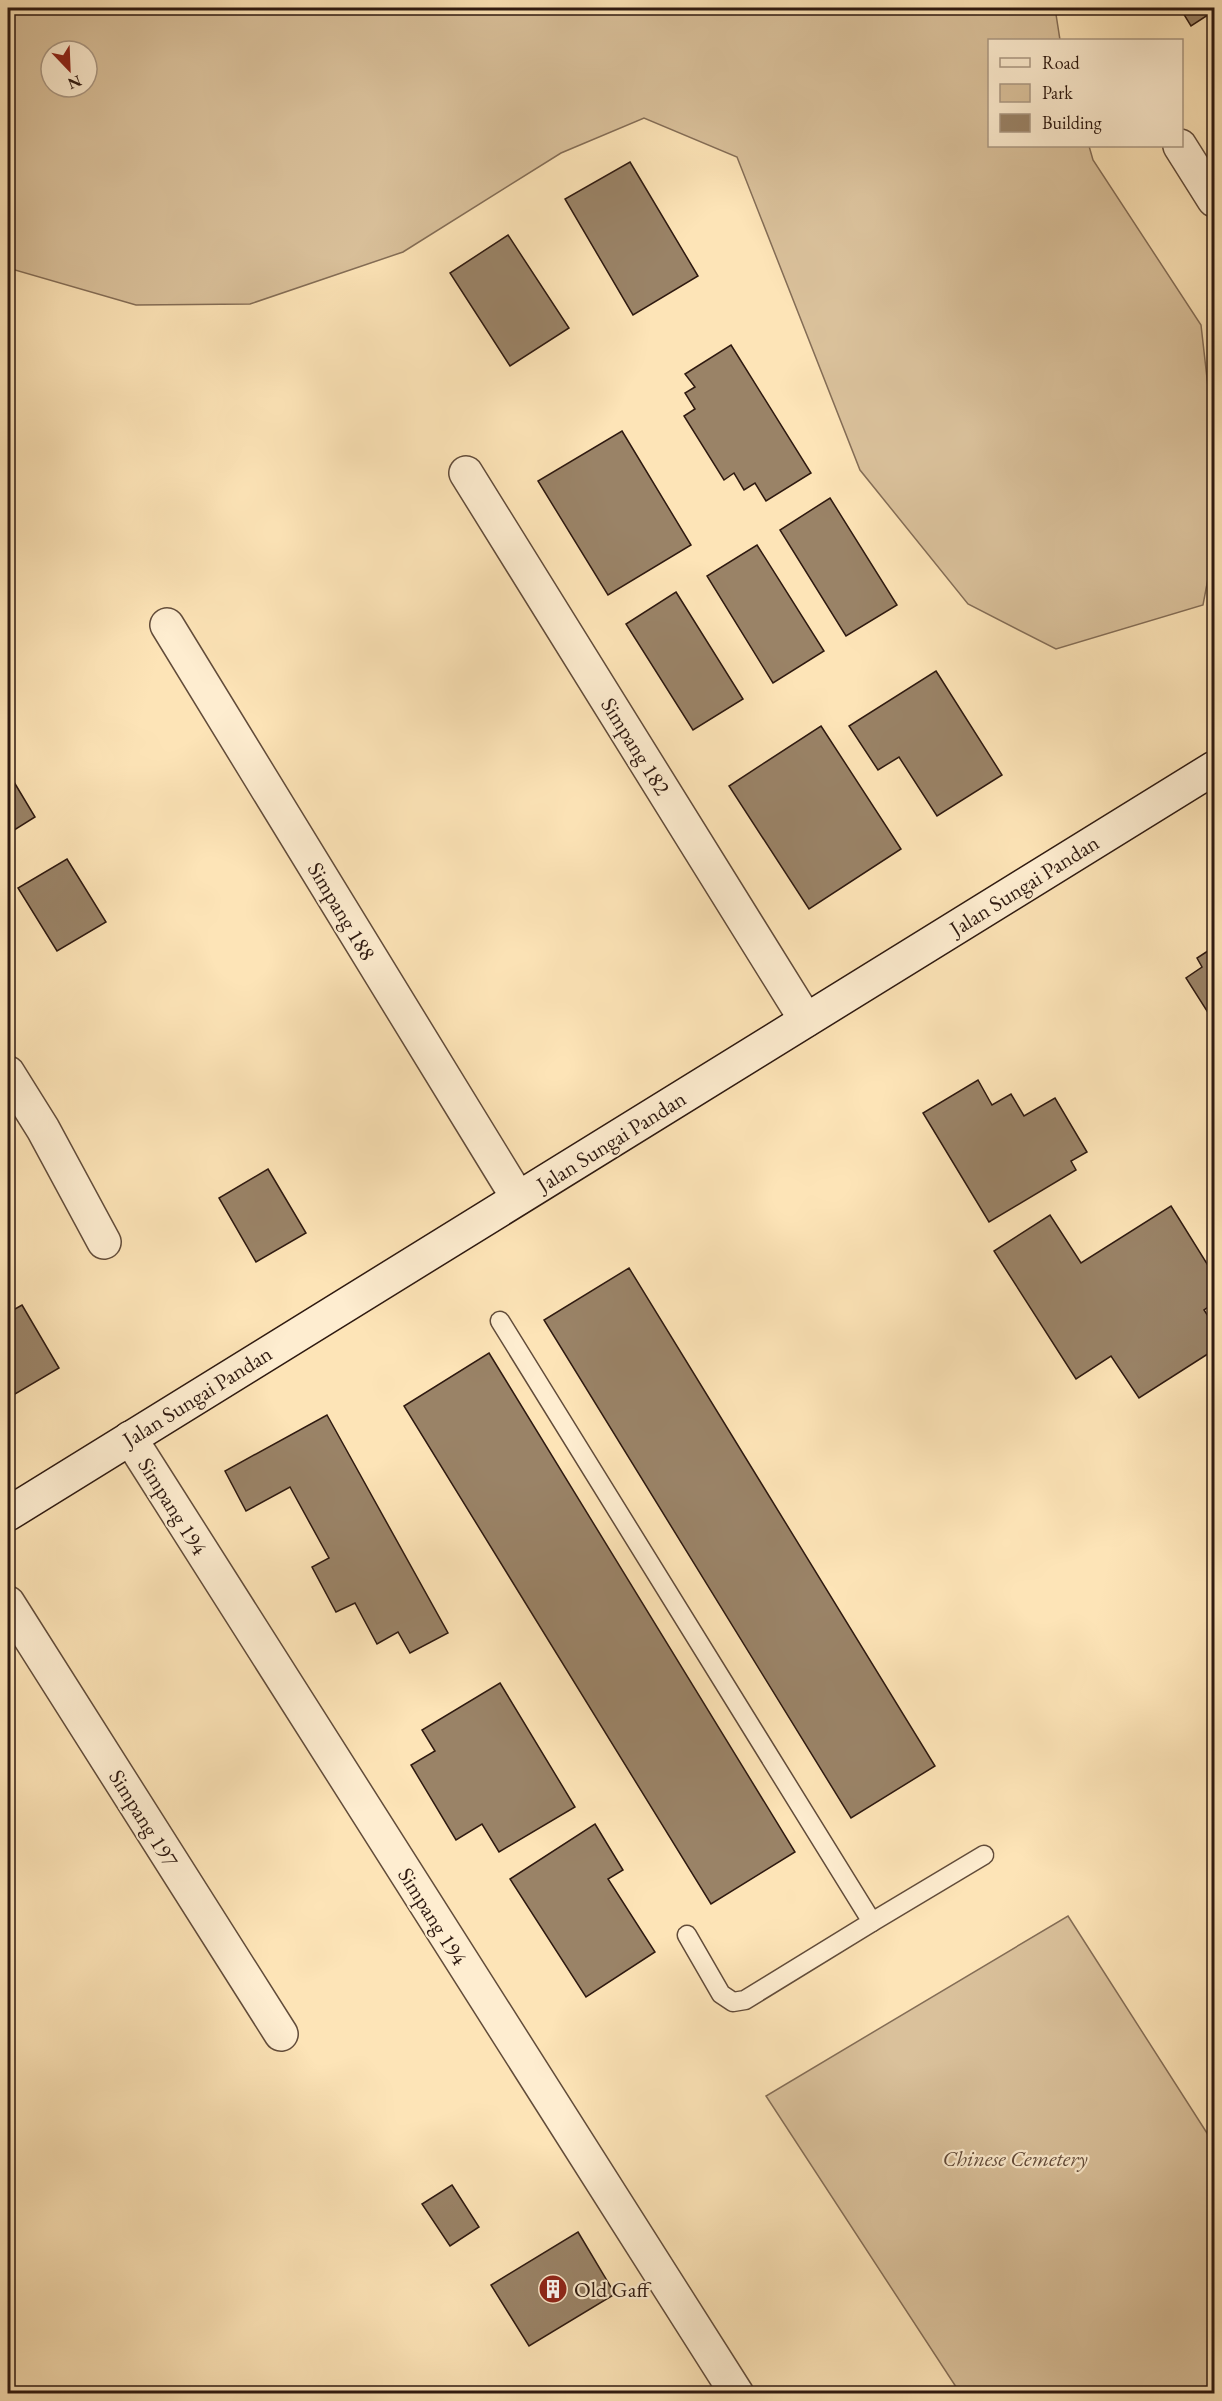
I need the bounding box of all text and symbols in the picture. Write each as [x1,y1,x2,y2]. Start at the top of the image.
north arrow [39,39,99,99]
legend [988,39,1183,147]
text: Road [1042,51,1081,74]
text: N [65,70,85,95]
text: Park [1042,81,1073,104]
text: Building [1042,111,1102,134]
street label: Simpang 182 [594,692,677,801]
street label: Jalan Sungai Pandan [942,828,1105,944]
street label: Simpang 188 [301,857,382,966]
street label: Jalan Sungai Pandan [529,1084,692,1200]
street label: Jalan Sungai Pandan [115,1339,278,1455]
street label: Simpang 194 [131,1452,214,1561]
street label: Simpang 197 [102,1764,185,1873]
street label: Simpang 194 [391,1862,474,1971]
park label: Chinese Cemetery [942,2144,1088,2173]
building icon: Old Gaff [537,2273,569,2305]
place label: Old Gaff [574,2275,651,2304]

